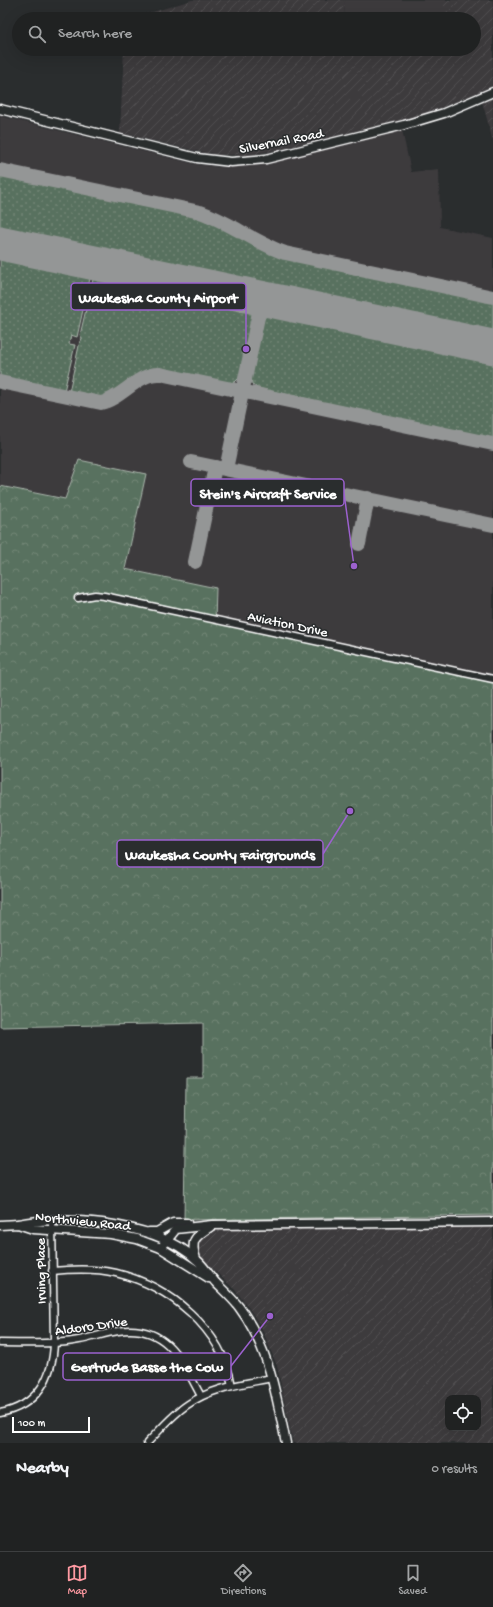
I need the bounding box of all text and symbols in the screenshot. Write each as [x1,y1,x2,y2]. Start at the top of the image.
search box [12,12,481,56]
icon: search [26,23,48,45]
text: Search here [58,25,132,43]
street label: Silvernail Road [238,126,327,159]
callout: Waukesha County Airport [71,283,246,310]
text: Waukesha County Airport [77,290,239,308]
callout: Stein's Aircraft Service [191,479,344,506]
text: Stein's Aircraft Service [199,486,338,504]
street label: Aviation Drive [246,609,330,642]
callout: Waukesha County Fairgrounds [117,840,323,867]
text: Waukesha County Fairgrounds [124,847,316,865]
street label: Northview Road [34,1209,133,1236]
street label: Irving Place [33,1237,52,1304]
street label: Aldoro Drive [54,1314,129,1341]
callout: Gertrude Basse the Cow [63,1353,231,1380]
text: Gertrude Basse the Cow [71,1359,224,1377]
map controls [445,1395,481,1431]
button: locate [445,1395,481,1431]
scale bar [12,1415,90,1434]
text: 100 m [18,1418,45,1430]
text: Nearby [16,1459,69,1479]
text: 0 results [431,1462,477,1477]
tab: Map [66,1562,88,1598]
tab: Directions [221,1562,266,1598]
tab: Saved [398,1562,427,1598]

